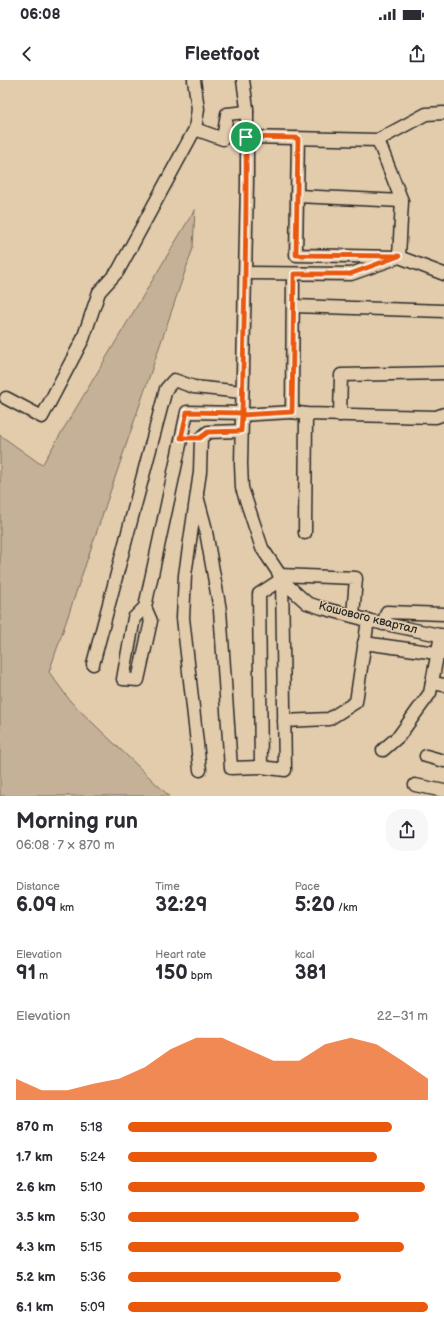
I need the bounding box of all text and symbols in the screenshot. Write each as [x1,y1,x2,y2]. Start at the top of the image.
text: 06:08 [20,5,60,24]
icon: back [16,43,38,65]
icon: share [406,43,428,65]
text: Fleetfoot [185,44,259,65]
pin [229,120,263,154]
icon: arrive [235,126,257,148]
street label: Кошового квартал [317,598,419,638]
text: Morning run [16,808,138,835]
button: share [386,809,428,851]
text: 06:08 · 7 × 870 m [16,837,115,853]
text: Distance [16,880,60,893]
text: Time [155,880,180,893]
text: Pace [295,880,320,893]
text: 6.09 [16,893,57,917]
text: 32:29 [155,893,208,917]
text: 5:20 [295,893,335,917]
text: km [57,901,74,914]
text: /km [335,901,358,914]
text: Elevation [16,948,62,961]
text: Heart rate [155,948,206,961]
text: kcal [295,948,314,961]
text: 91 [16,961,36,985]
text: 150 [155,961,188,985]
text: 381 [295,961,327,985]
text: m [36,969,48,982]
text: bpm [188,969,212,982]
text: Elevation [16,1008,70,1024]
text: 22–31 m [377,1008,428,1024]
text: 870 m [16,1119,54,1135]
text: 5:18 [80,1119,103,1135]
text: 1.7 km [16,1149,53,1165]
text: 5:24 [80,1149,105,1165]
text: 2.6 km [16,1179,56,1195]
text: 5:10 [80,1179,103,1195]
text: 3.5 km [16,1209,55,1225]
text: 5:30 [80,1209,106,1225]
text: 4.3 km [16,1239,56,1255]
text: 5:15 [80,1239,103,1255]
text: 5.2 km [16,1269,56,1285]
text: 5:36 [80,1269,106,1285]
text: 6.1 km [16,1299,54,1315]
text: 5:09 [80,1299,105,1315]

